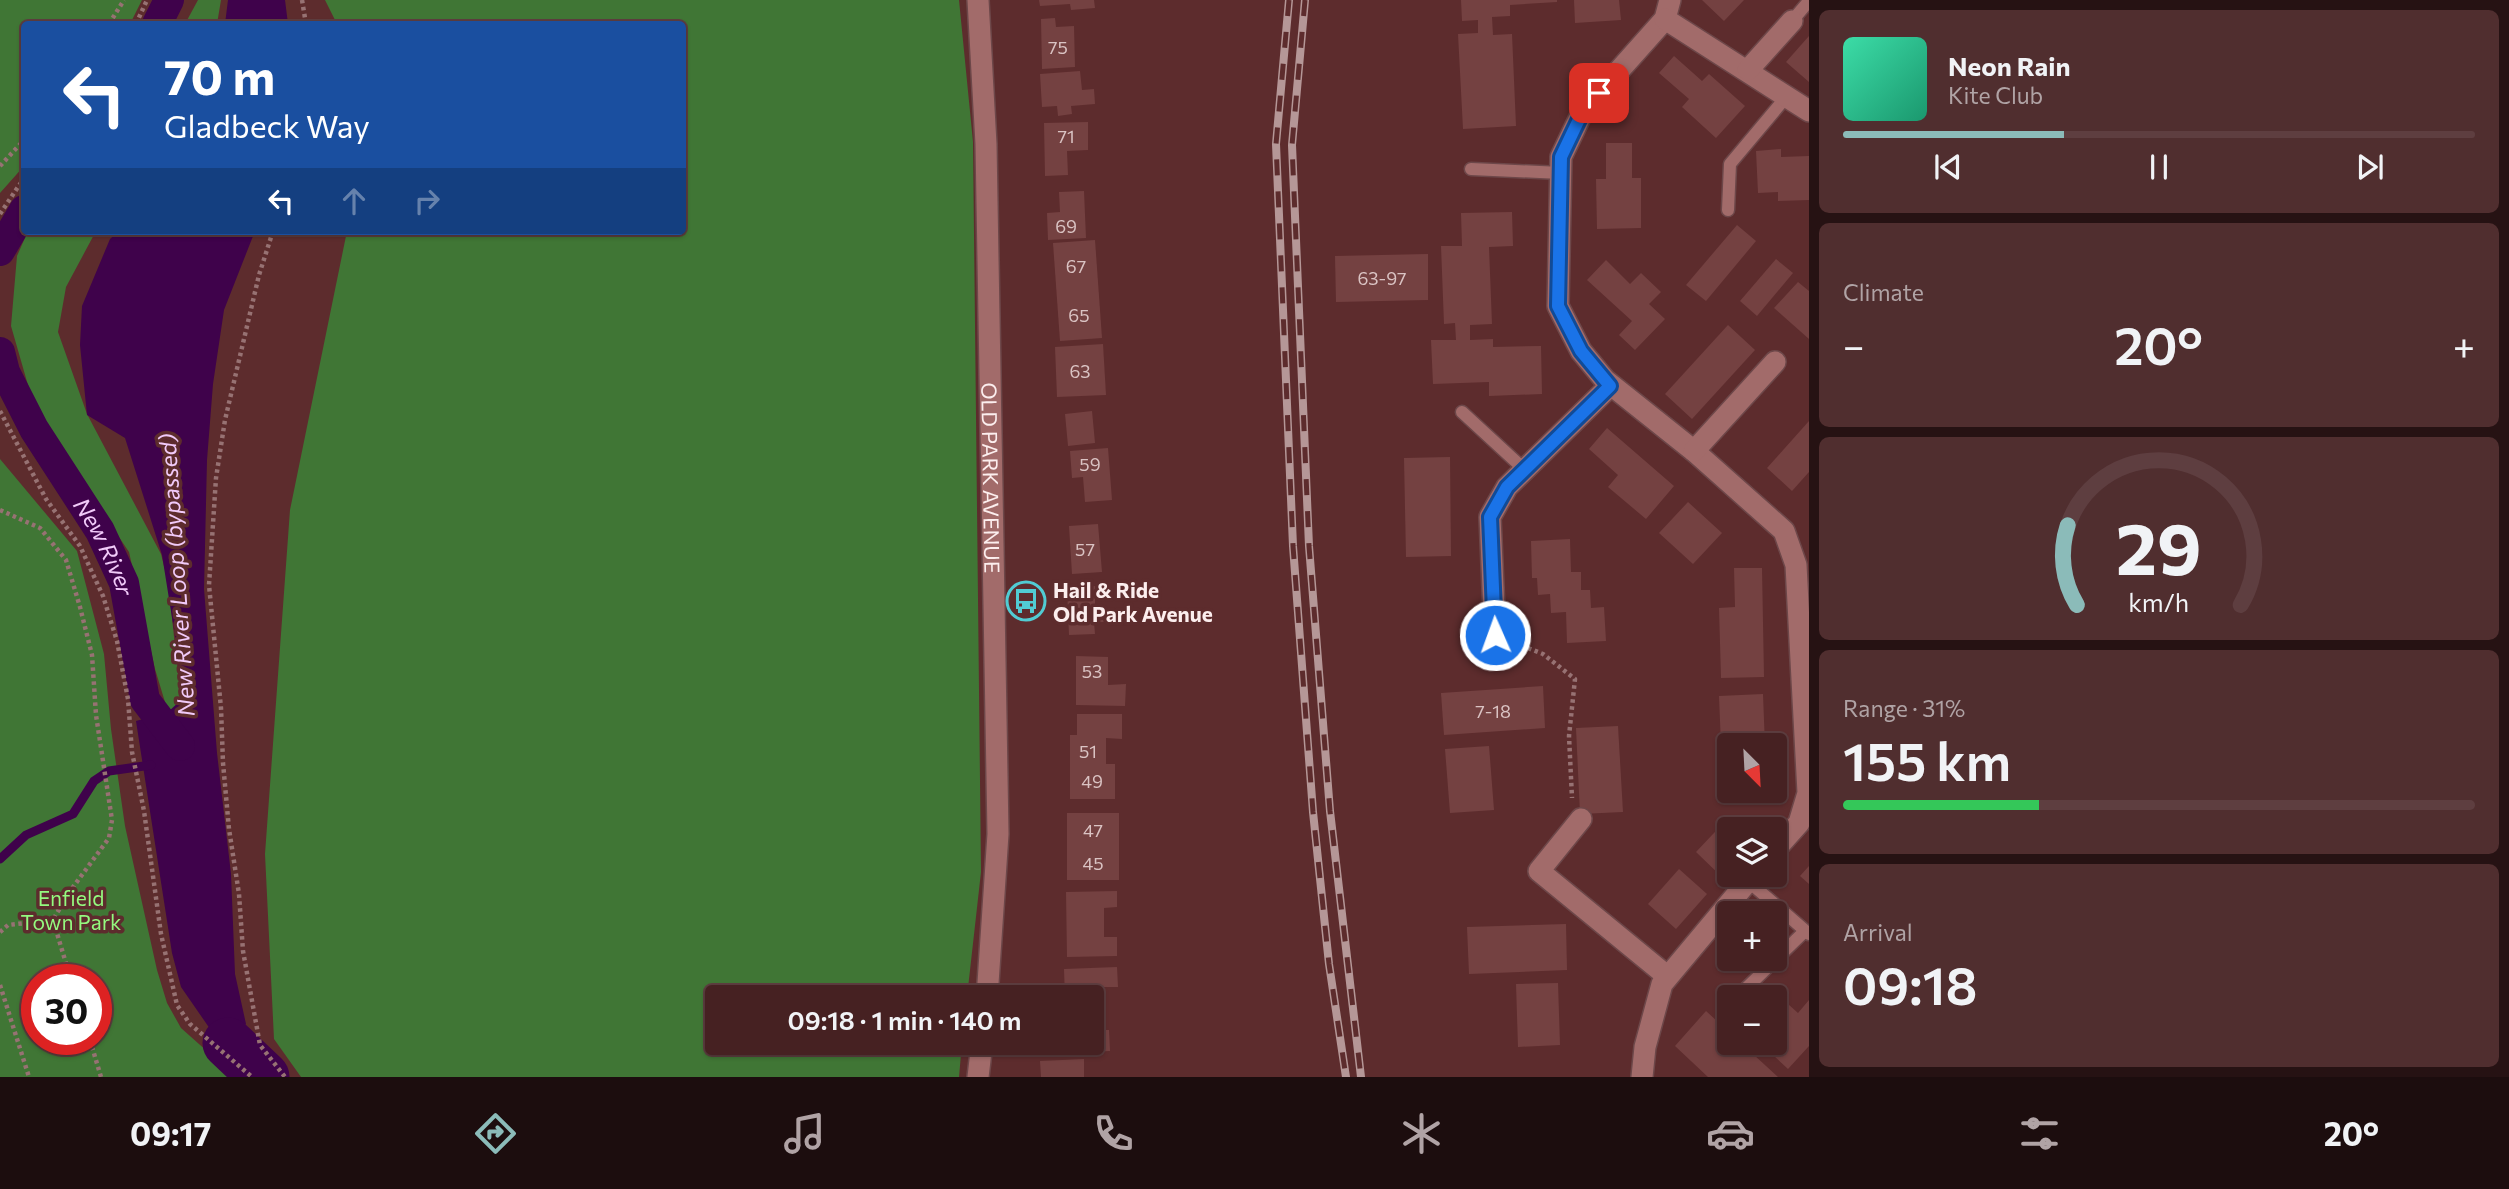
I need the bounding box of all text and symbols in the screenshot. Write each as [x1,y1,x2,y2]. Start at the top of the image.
house number: 75 [1048,36,1068,58]
text: 70 m [164,45,275,105]
icon: left [49,49,140,140]
text: Neon Rain [1948,50,2071,81]
pin [1569,63,1629,123]
icon: arrive [1580,74,1618,112]
text: Kite Club [1948,81,2043,109]
text: Gladbeck Way [164,105,370,145]
house number: 71 [1057,125,1075,147]
icon: previous [1929,148,1967,186]
icon: pause [2140,148,2178,186]
icon: next [2351,148,2389,186]
icon: left [262,182,300,220]
icon: ahead [335,182,373,220]
icon: right [408,182,446,220]
house number: 69 [1055,215,1077,237]
house number: 67 [1066,255,1086,277]
house number: 63-97 [1357,267,1407,289]
text: Climate [1843,278,1924,306]
house number: 65 [1068,304,1090,326]
text: 20° [2114,312,2203,376]
text: − [1843,321,1865,368]
text: + [2453,321,2475,368]
house number: 63 [1069,360,1091,382]
street label: OLD PARK AVENUE [978,382,1006,573]
water label: New River Loop (bypassed) [152,432,200,718]
house number: 59 [1079,453,1101,475]
water label: New River [68,492,140,598]
text: 29 [2116,501,2202,590]
house number: 57 [1075,538,1095,560]
place label: Hail & Ride Old Park Avenue [1053,577,1213,626]
bus stop icon: Hail & Ride Old Park Avenue [1005,580,1047,622]
text: km/h [2129,586,2189,616]
position arrow [1458,598,1532,672]
house number: 53 [1082,660,1102,682]
text: Range · 31% [1843,694,1965,722]
house number: 7-18 [1475,700,1511,722]
text: 155 km [1843,728,2011,792]
north arrow [1717,733,1787,803]
map controls [1717,733,1787,1055]
house number: 51 [1079,740,1097,762]
house number: 49 [1081,770,1103,792]
button: layers [1717,817,1787,887]
house number: 47 [1083,819,1103,841]
house number: 45 [1082,852,1104,874]
park label: Enfield Town Park [21,885,121,934]
button: + [1717,901,1787,971]
text: Arrival [1843,918,1913,946]
text: 09:18 [1843,952,1978,1016]
speed limit sign: 30 [21,964,112,1055]
button: − [1717,985,1787,1055]
text: 09:18 · 1 min · 140 m [788,1004,1021,1035]
icon: directions [471,1109,520,1158]
icon: music [780,1109,829,1158]
icon: phone [1089,1109,1138,1158]
icon: climate [1397,1109,1446,1158]
icon: car [1706,1109,1755,1158]
icon: filters [2015,1109,2064,1158]
text: 09:17 [130,1113,211,1153]
text: 20° [2324,1113,2379,1153]

